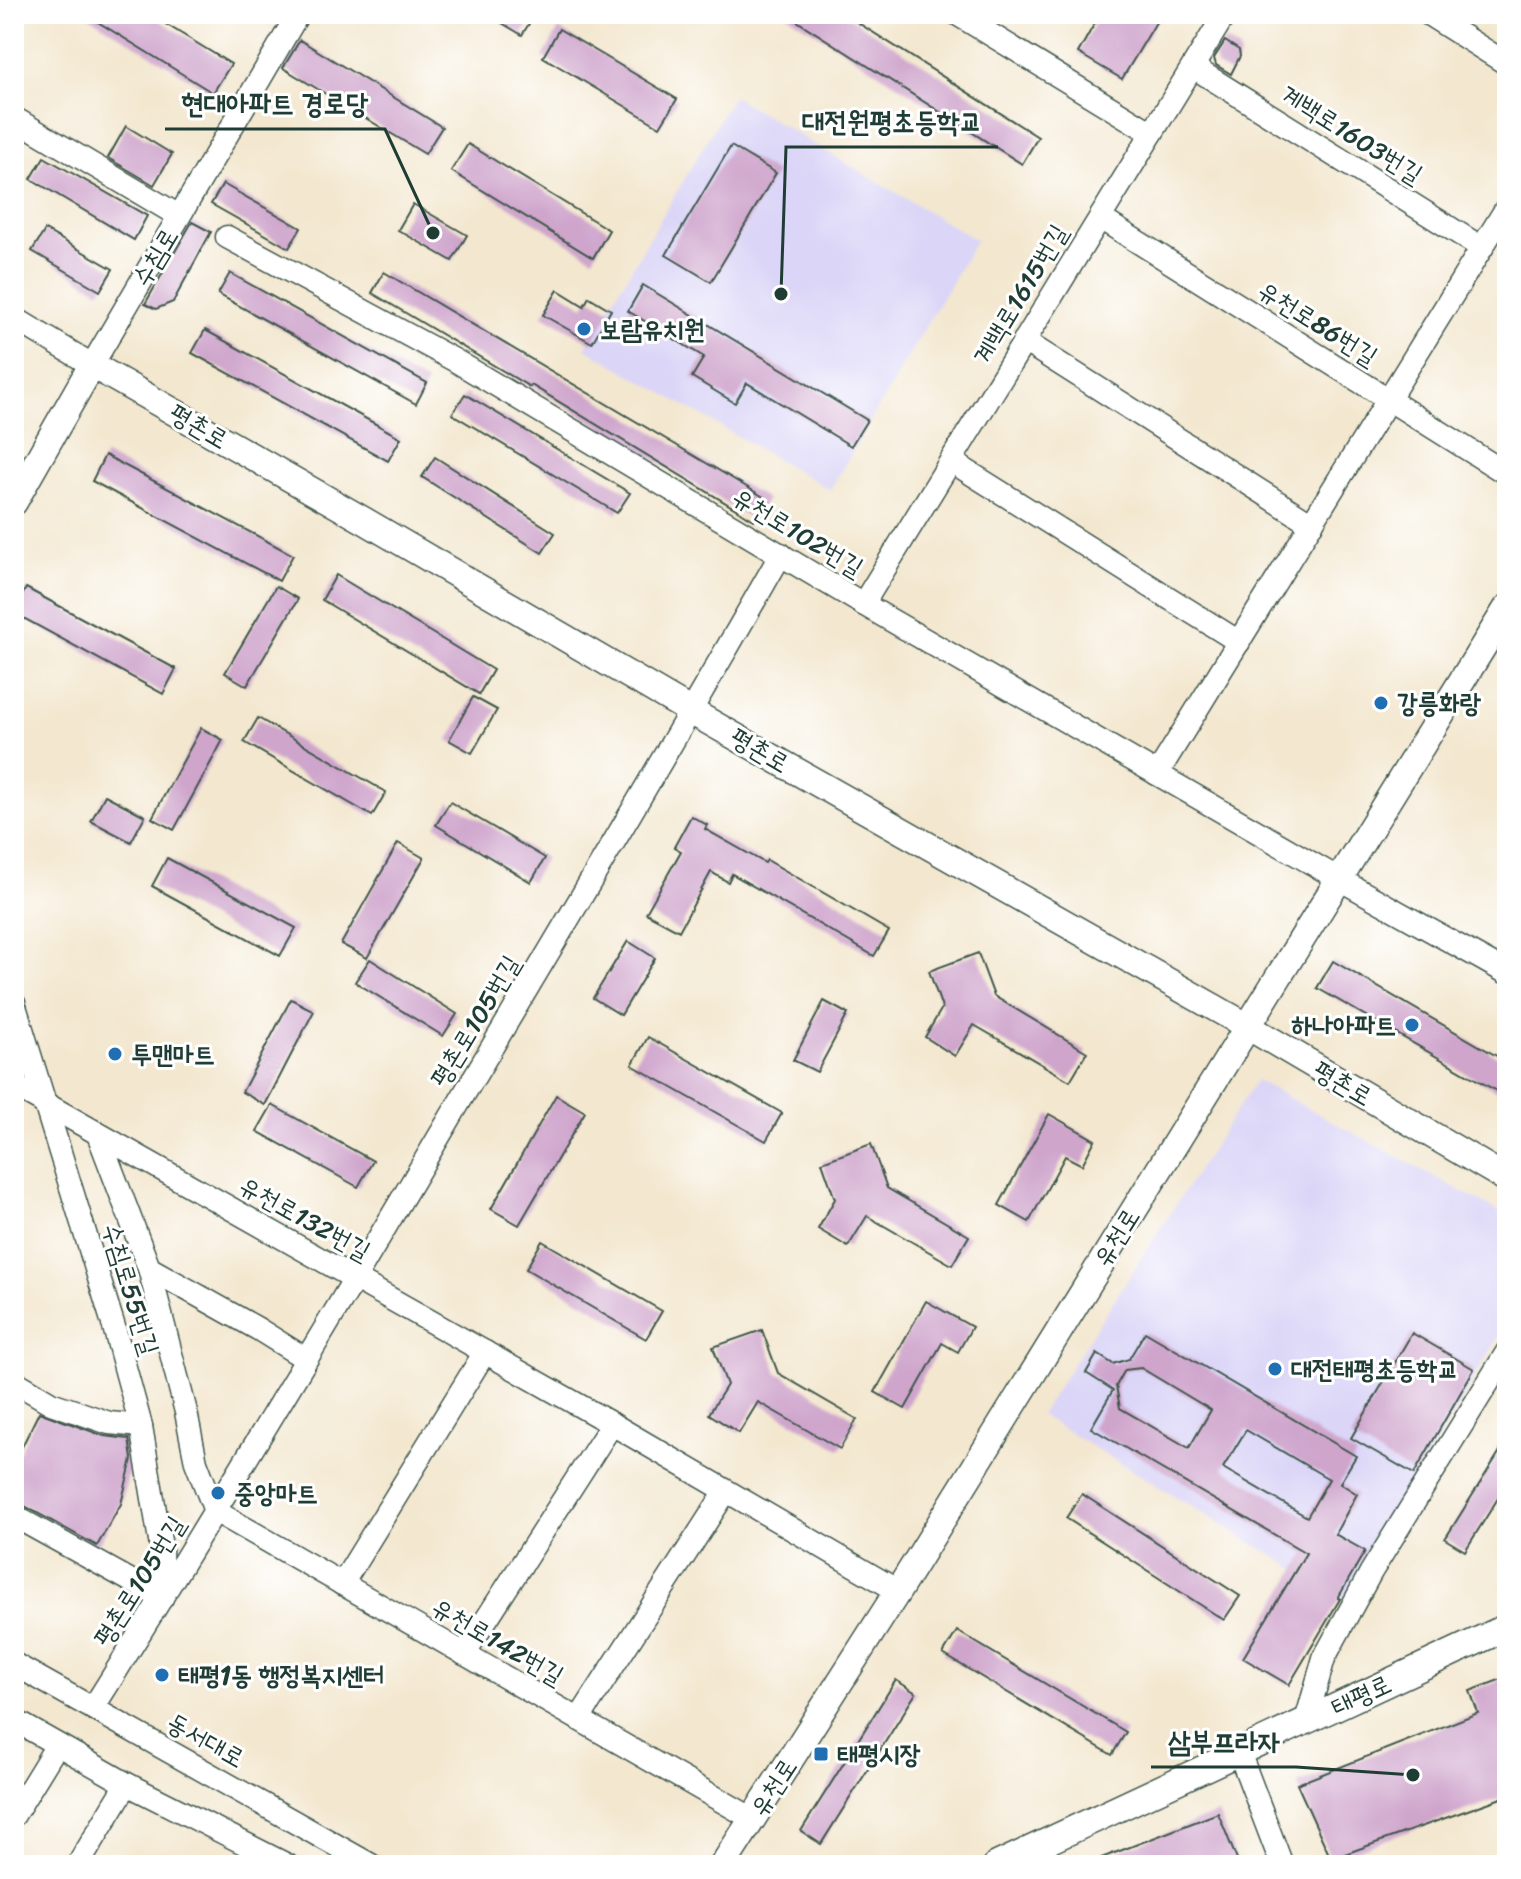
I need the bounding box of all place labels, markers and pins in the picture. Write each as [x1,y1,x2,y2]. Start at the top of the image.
callout: 현대아파트 경로당 [165,77,385,129]
callout: 대전원평초등학교 [786,95,998,147]
place label: 보람유치원 [600,306,705,352]
marker: 보람유치원 [575,320,593,338]
place label: 강릉화랑 [1397,680,1482,726]
marker: 강릉화랑 [1372,694,1390,712]
place label: 하나아파트 [1291,1002,1396,1048]
marker: 하나아파트 [1403,1016,1421,1034]
place label: 투맨마트 [131,1031,215,1077]
marker: 투맨마트 [106,1045,124,1063]
place label: 대전태평초등학교 [1291,1346,1458,1392]
marker: 대전태평초등학교 [1266,1360,1284,1378]
place label: 중앙마트 [234,1470,318,1516]
marker: 중앙마트 [209,1484,227,1502]
place label: 태평1동 행정복지센터 [178,1652,384,1698]
marker: 태평1동 행정복지센터 [153,1666,171,1684]
callout: 삼부프라자 [1151,1715,1296,1767]
place label: 태평시장 [837,1731,921,1777]
marker: 태평시장 [812,1745,830,1763]

